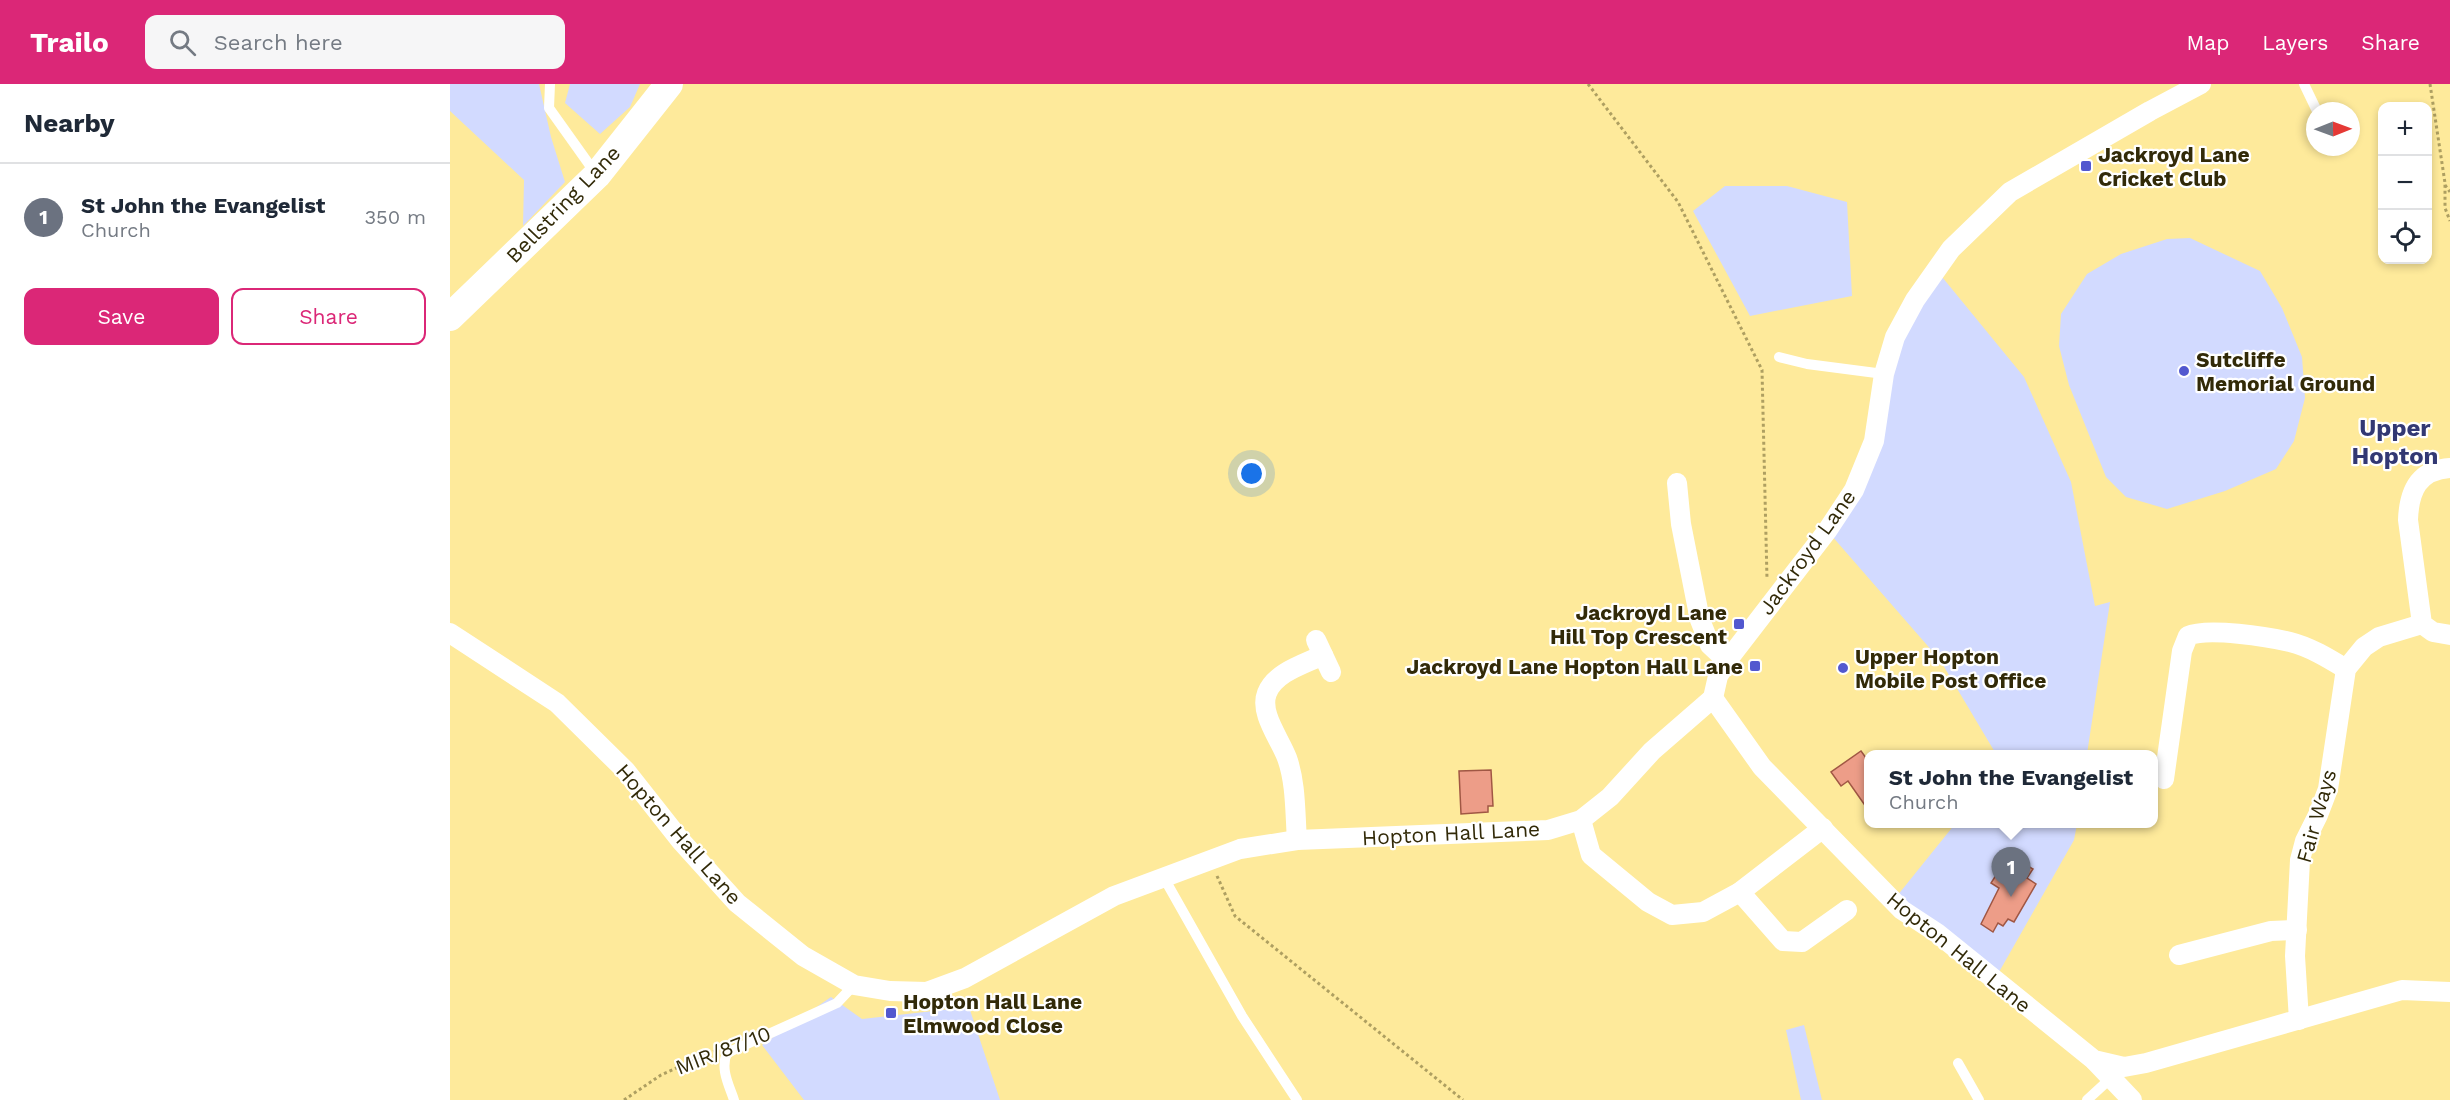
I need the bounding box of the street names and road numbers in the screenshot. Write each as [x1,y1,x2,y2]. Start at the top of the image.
street label: Bellstring Lane [501,140,625,268]
street label: Jackroyd Lane [1753,485,1861,619]
street label: Hopton Hall Lane [611,758,747,910]
street label: Fair Ways [2291,766,2341,866]
street label: Hopton Hall Lane [1361,816,1541,850]
street label: Hopton Hall Lane [1882,886,2036,1018]
street label: MIR/87/10 [672,1020,774,1080]

